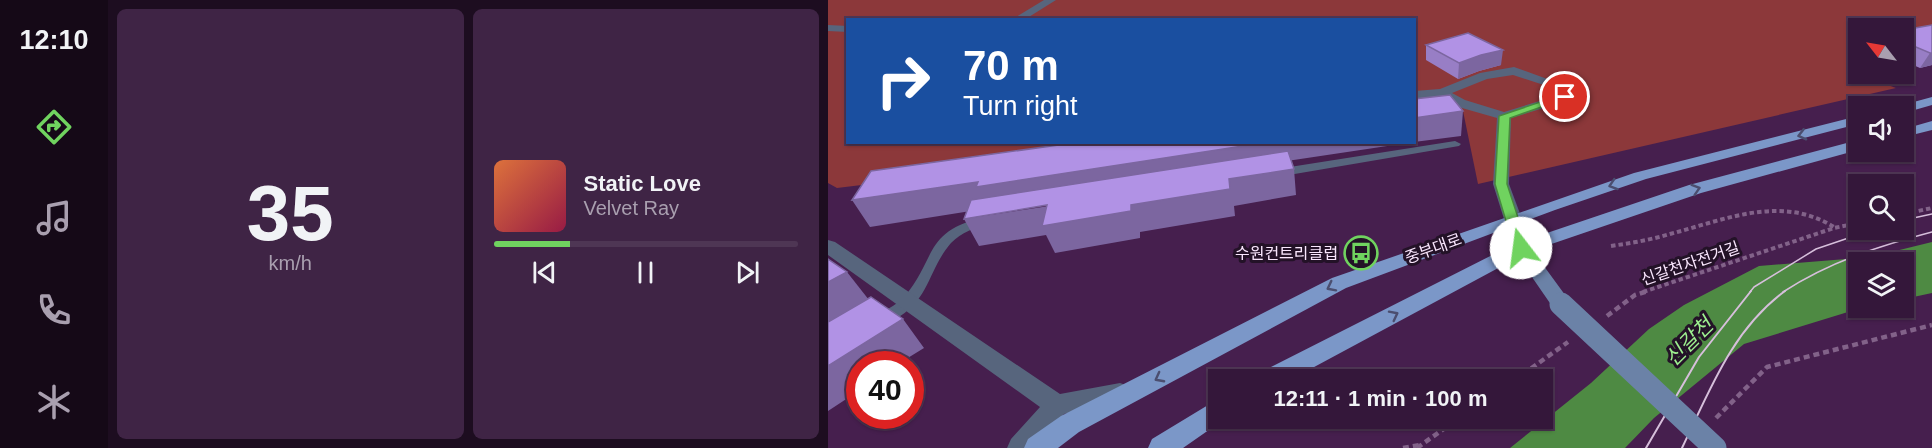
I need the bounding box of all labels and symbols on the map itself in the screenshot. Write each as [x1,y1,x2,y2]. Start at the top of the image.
north arrow [1848,18,1914,84]
pin [1539,71,1590,122]
one-way arrow [1797,127,1807,140]
one-way arrow [1608,178,1619,190]
one-way arrow [1690,184,1701,196]
position arrow [1489,216,1553,280]
street label: 중부대로 [1403,230,1464,267]
bus stop icon: 수원컨트리클럽 [1343,235,1379,271]
street label: 신갈천자전거길 [1639,239,1742,288]
place label: 수원컨트리클럽 [1235,245,1338,262]
one-way arrow [1327,280,1338,291]
one-way arrow [1388,310,1399,322]
water label: 신갈천 [1660,311,1719,370]
speed limit sign: 40 [846,351,924,429]
one-way arrow [1155,371,1165,382]

